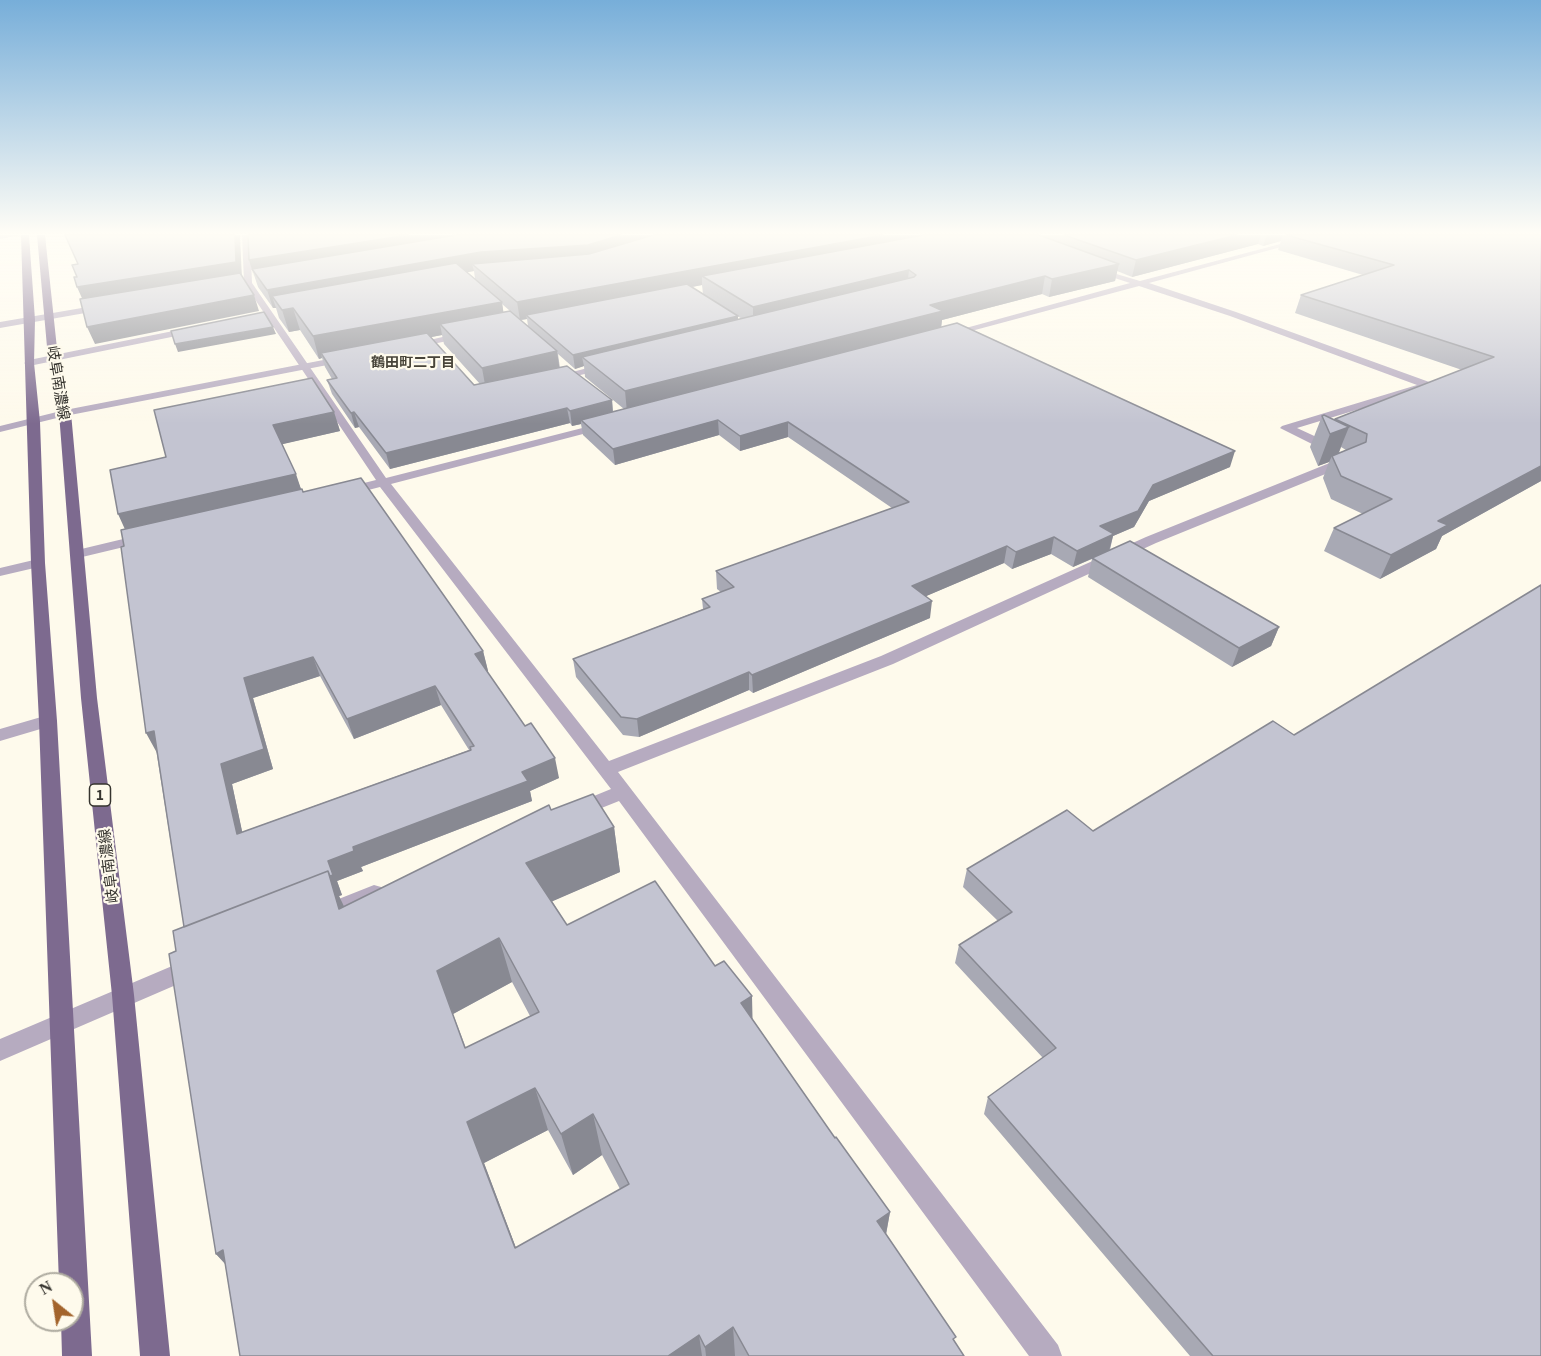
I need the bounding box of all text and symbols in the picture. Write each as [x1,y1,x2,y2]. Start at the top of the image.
street label: 岐阜南濃線 [44,345,74,421]
district label: 鶴田町二丁目 [371,354,455,370]
road number: 1 [90,784,110,806]
street label: 岐阜南濃線 [94,828,122,904]
north arrow [24,1272,84,1332]
text: N [36,1277,55,1298]

